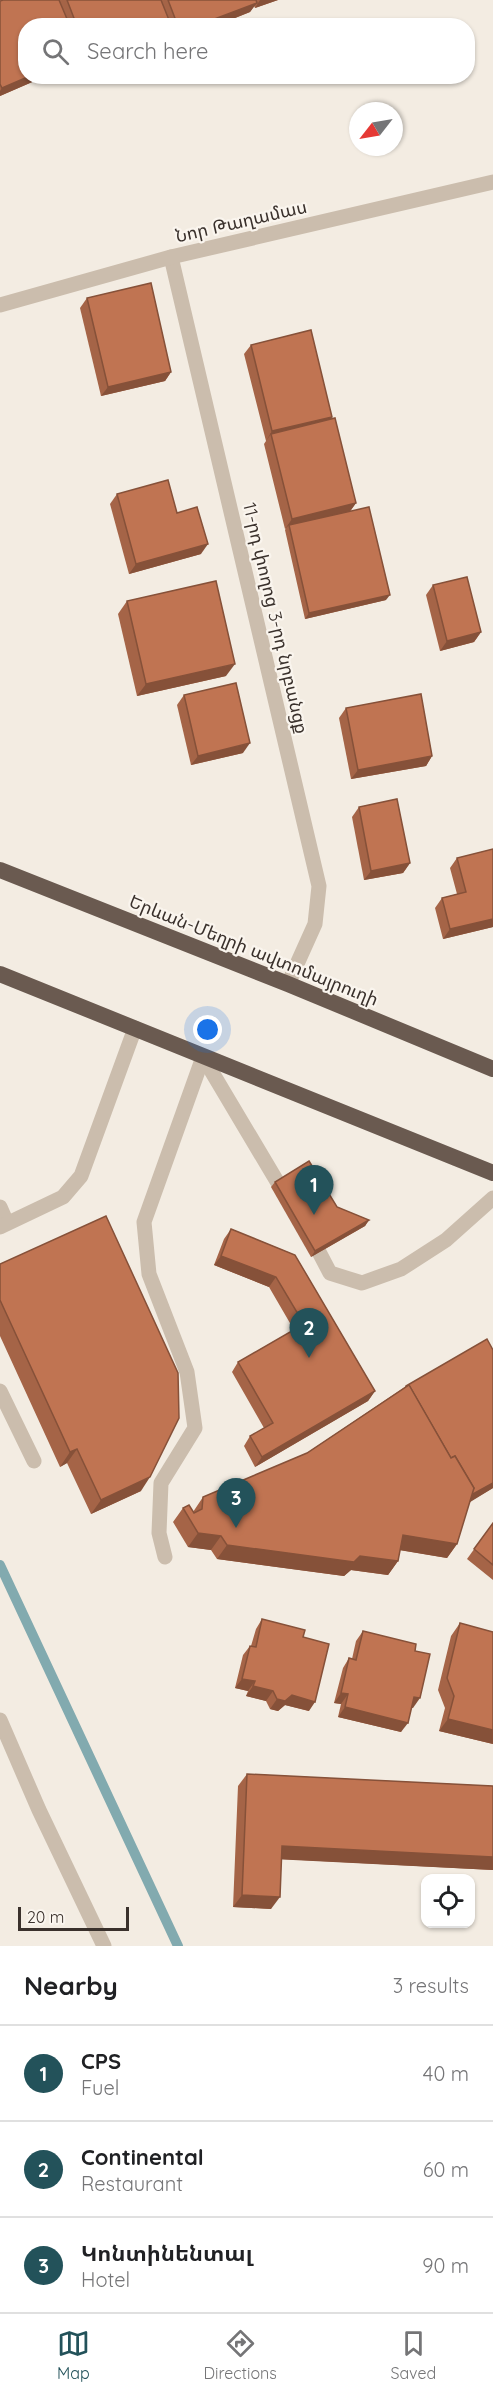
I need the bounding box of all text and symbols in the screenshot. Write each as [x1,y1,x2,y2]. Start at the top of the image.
search box [18,18,475,84]
icon: search [39,35,72,68]
text: Search here [87,37,208,65]
north arrow [349,102,403,156]
street label: Նոր Թաղամաս [173,195,309,247]
street label: 11-րդ փողոց 3-րդ նրբանցք [238,500,314,736]
street label: Երևան-Մեղրի ավտոմայրուղի [126,889,382,1011]
your location [193,1015,222,1044]
pin: 1 [294,1166,334,1215]
pin: 2 [290,1308,328,1358]
pin: 3 [216,1478,256,1528]
map controls [421,1874,475,1928]
button: locate [421,1874,475,1928]
scale bar [18,1904,129,1932]
text: 20 m [27,1907,64,1927]
text: Nearby [24,1969,118,2002]
text: 3 results [393,1973,469,1998]
text: CPS [81,2047,121,2075]
text: 1 [40,2061,47,2086]
text: 40 m [423,2061,469,2086]
text: Fuel [81,2075,119,2100]
text: Continental [81,2143,204,2171]
text: 2 [38,2157,49,2182]
text: 60 m [423,2157,469,2182]
text: Restaurant [81,2171,183,2196]
text: Կոնտինենտալ [81,2239,253,2267]
text: 3 [38,2253,49,2278]
text: 90 m [422,2253,469,2278]
text: Hotel [81,2267,130,2292]
tab: Map [57,2327,90,2383]
tab: Directions [204,2327,277,2383]
tab: Saved [391,2327,436,2383]

